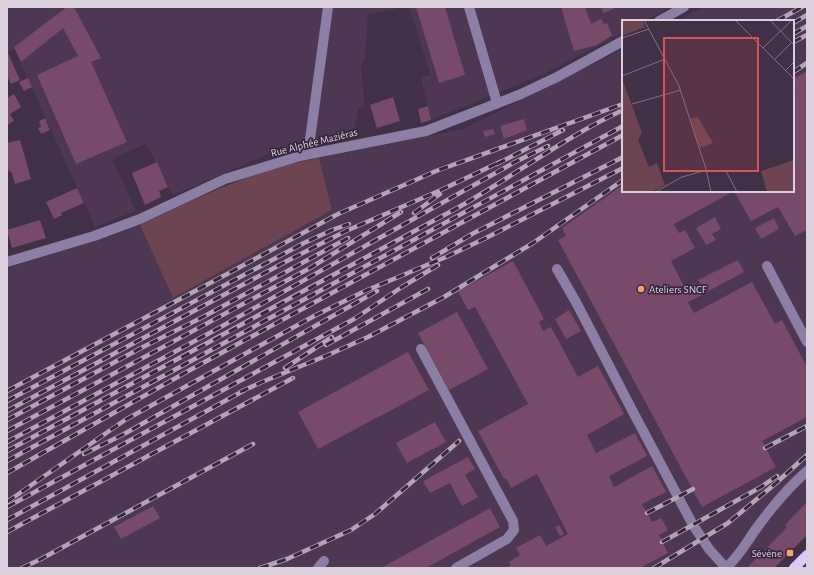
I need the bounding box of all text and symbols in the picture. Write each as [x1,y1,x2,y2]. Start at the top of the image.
inset map [622,20,794,192]
street label: Rue Alphée Maziéras [269,126,359,159]
marker: Ateliers SNCF [636,284,646,294]
place label: Ateliers SNCF [649,284,707,295]
place label: Sévène [752,548,782,559]
marker: Sévène [785,548,795,558]

